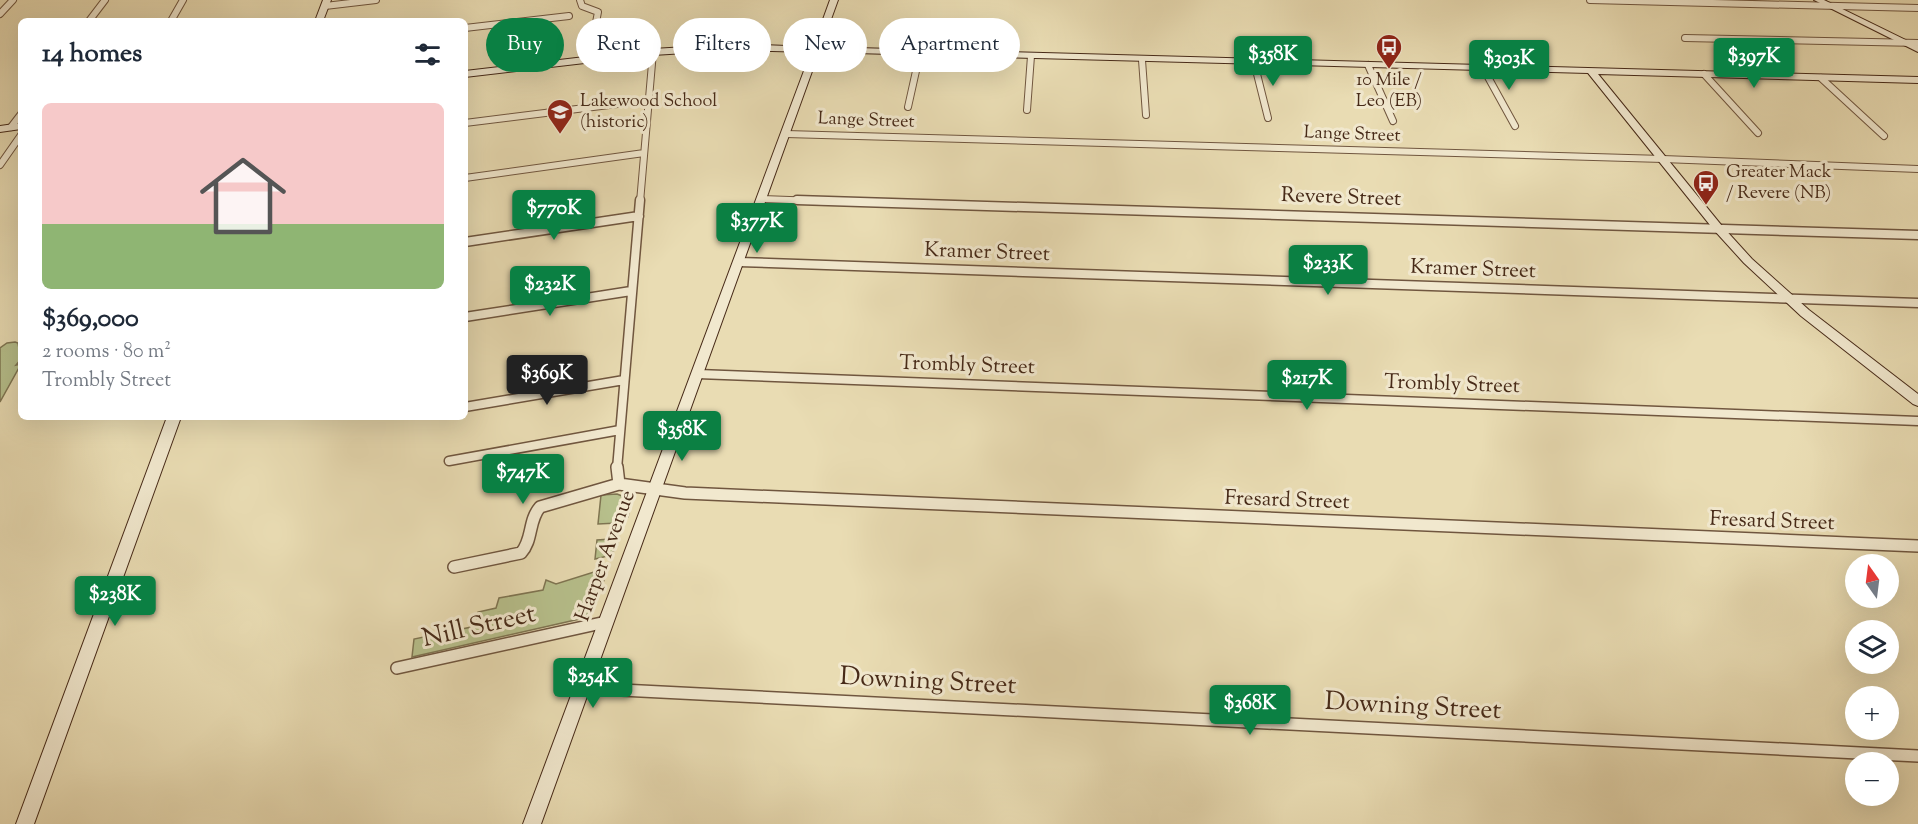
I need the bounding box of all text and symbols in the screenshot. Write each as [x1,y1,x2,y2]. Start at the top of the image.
chip: Buy [486,18,564,72]
chip: Rent [576,18,661,72]
chip: Filters [673,18,771,72]
chip: New [783,18,867,72]
chip: Apartment [879,18,1020,72]
bus stop icon: 10 Mile / Leo (EB) [1374,32,1404,70]
text: 14 homes [42,36,142,73]
pin: $358K [1231,36,1315,87]
icon: filters [411,38,444,71]
pin: $397K [1712,38,1796,89]
pin: $303K [1467,40,1551,91]
text: $358K [1248,41,1298,70]
text: $397K [1728,43,1780,72]
text: $303K [1483,45,1535,74]
place label: 10 Mile / Leo (EB) [1356,68,1422,115]
place label: Lakewood School (historic) [580,89,717,136]
school or university icon: Lakewood School (historic) [545,97,575,135]
street label: Lange Street [817,106,915,136]
street label: Lange Street [1303,120,1401,150]
icon: home [189,142,297,250]
place label: Greater Mack / Revere (NB) [1726,160,1832,207]
bus stop icon: Greater Mack / Revere (NB) [1691,168,1721,206]
street label: Revere Street [1280,181,1402,215]
pin: $770K [512,190,596,241]
text: $770K [526,195,582,224]
pin: $377K [715,203,799,254]
text: $377K [730,208,784,237]
street label: Kramer Street [924,236,1050,270]
pin: $233K [1286,245,1370,296]
text: $233K [1303,250,1353,279]
street label: Kramer Street [1410,253,1536,287]
pin: $232K [508,266,592,317]
text: $232K [524,271,576,300]
text: $369,000 [42,301,139,338]
text: 2 rooms · 80 m² [42,338,171,367]
street label: Trombly Street [899,349,1035,383]
pin: $369K [505,355,589,406]
text: $369K [521,360,573,389]
pin: $217K [1265,360,1349,411]
text: $217K [1281,365,1333,394]
text: Trombly Street [42,367,171,396]
street label: Trombly Street [1384,368,1520,402]
pin: $358K [640,411,724,462]
text: $358K [657,416,707,445]
pin: $747K [481,454,565,505]
text: $747K [496,459,550,488]
street label: Fresard Street [1224,484,1350,518]
street label: Harper Avenue [568,486,644,626]
street label: Fresard Street [1709,505,1835,539]
north arrow [1845,554,1899,608]
map controls [1845,554,1899,806]
pin: $238K [73,576,157,627]
text: $238K [89,581,141,610]
street label: Nill Street [419,596,539,658]
button: layers [1845,620,1899,674]
pin: $254K [551,658,635,709]
street label: Downing Street [839,659,1017,705]
text: $254K [567,663,619,692]
street label: Downing Street [1324,684,1502,730]
pin: $368K [1208,685,1292,736]
button: + [1845,686,1899,740]
text: $368K [1224,690,1276,719]
button: − [1845,752,1899,806]

